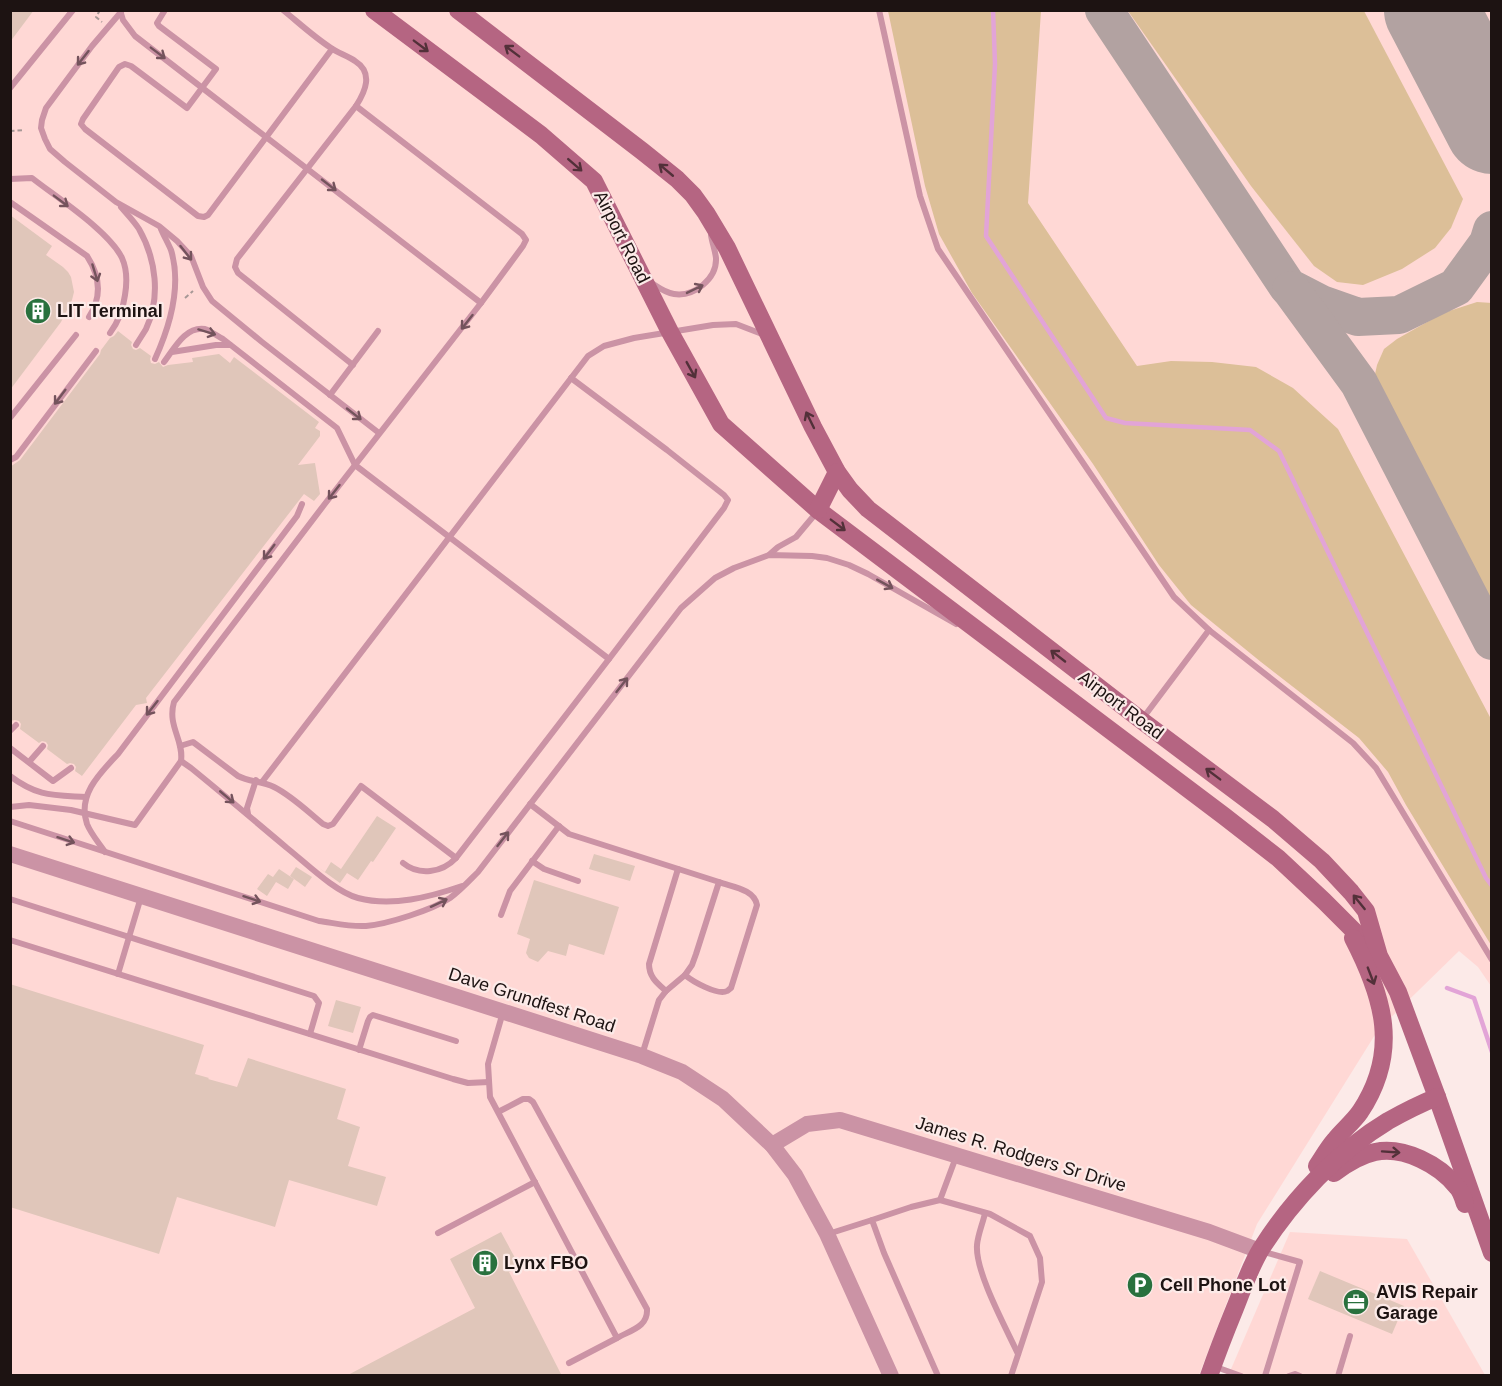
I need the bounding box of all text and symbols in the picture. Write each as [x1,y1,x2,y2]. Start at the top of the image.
one-way arrow [413,39,429,52]
one-way arrow [504,45,520,58]
one-way arrow [149,47,165,60]
one-way arrow [77,49,90,65]
one-way arrow [567,158,582,172]
one-way arrow [658,164,674,177]
one-way arrow [320,179,336,191]
street label: Airport Road [590,187,654,287]
one-way arrow [53,194,69,207]
one-way arrow [180,244,193,260]
one-way arrow [90,264,101,283]
one-way arrow [686,282,704,294]
building icon: LIT Terminal [23,296,53,326]
place label: LIT Terminal [57,301,163,321]
one-way arrow [460,313,473,329]
one-way arrow [197,327,216,338]
one-way arrow [685,361,697,378]
one-way arrow [54,389,67,405]
one-way arrow [346,408,362,421]
one-way arrow [803,411,815,429]
one-way arrow [327,484,340,500]
one-way arrow [829,519,845,531]
one-way arrow [263,544,276,560]
one-way arrow [876,578,893,590]
one-way arrow [1050,650,1066,662]
street label: Airport Road [1075,667,1167,743]
one-way arrow [615,677,628,693]
one-way arrow [145,699,158,715]
one-way arrow [1205,768,1221,780]
one-way arrow [219,790,234,804]
one-way arrow [496,832,509,848]
one-way arrow [56,835,75,846]
one-way arrow [242,895,261,906]
one-way arrow [1353,895,1366,911]
one-way arrow [430,897,448,909]
street label: Dave Grundfest Road [446,964,618,1036]
one-way arrow [1366,966,1377,985]
street label: James R. Rodgers Sr Drive [913,1112,1129,1196]
one-way arrow [1381,1147,1400,1158]
building icon: Lynx FBO [470,1248,500,1278]
place label: Lynx FBO [504,1253,588,1273]
parking icon: Cell Phone Lot [1125,1270,1155,1300]
place label: Cell Phone Lot [1160,1275,1286,1295]
place label: AVIS Repair Garage [1376,1282,1478,1323]
office icon: AVIS Repair Garage [1341,1287,1371,1317]

